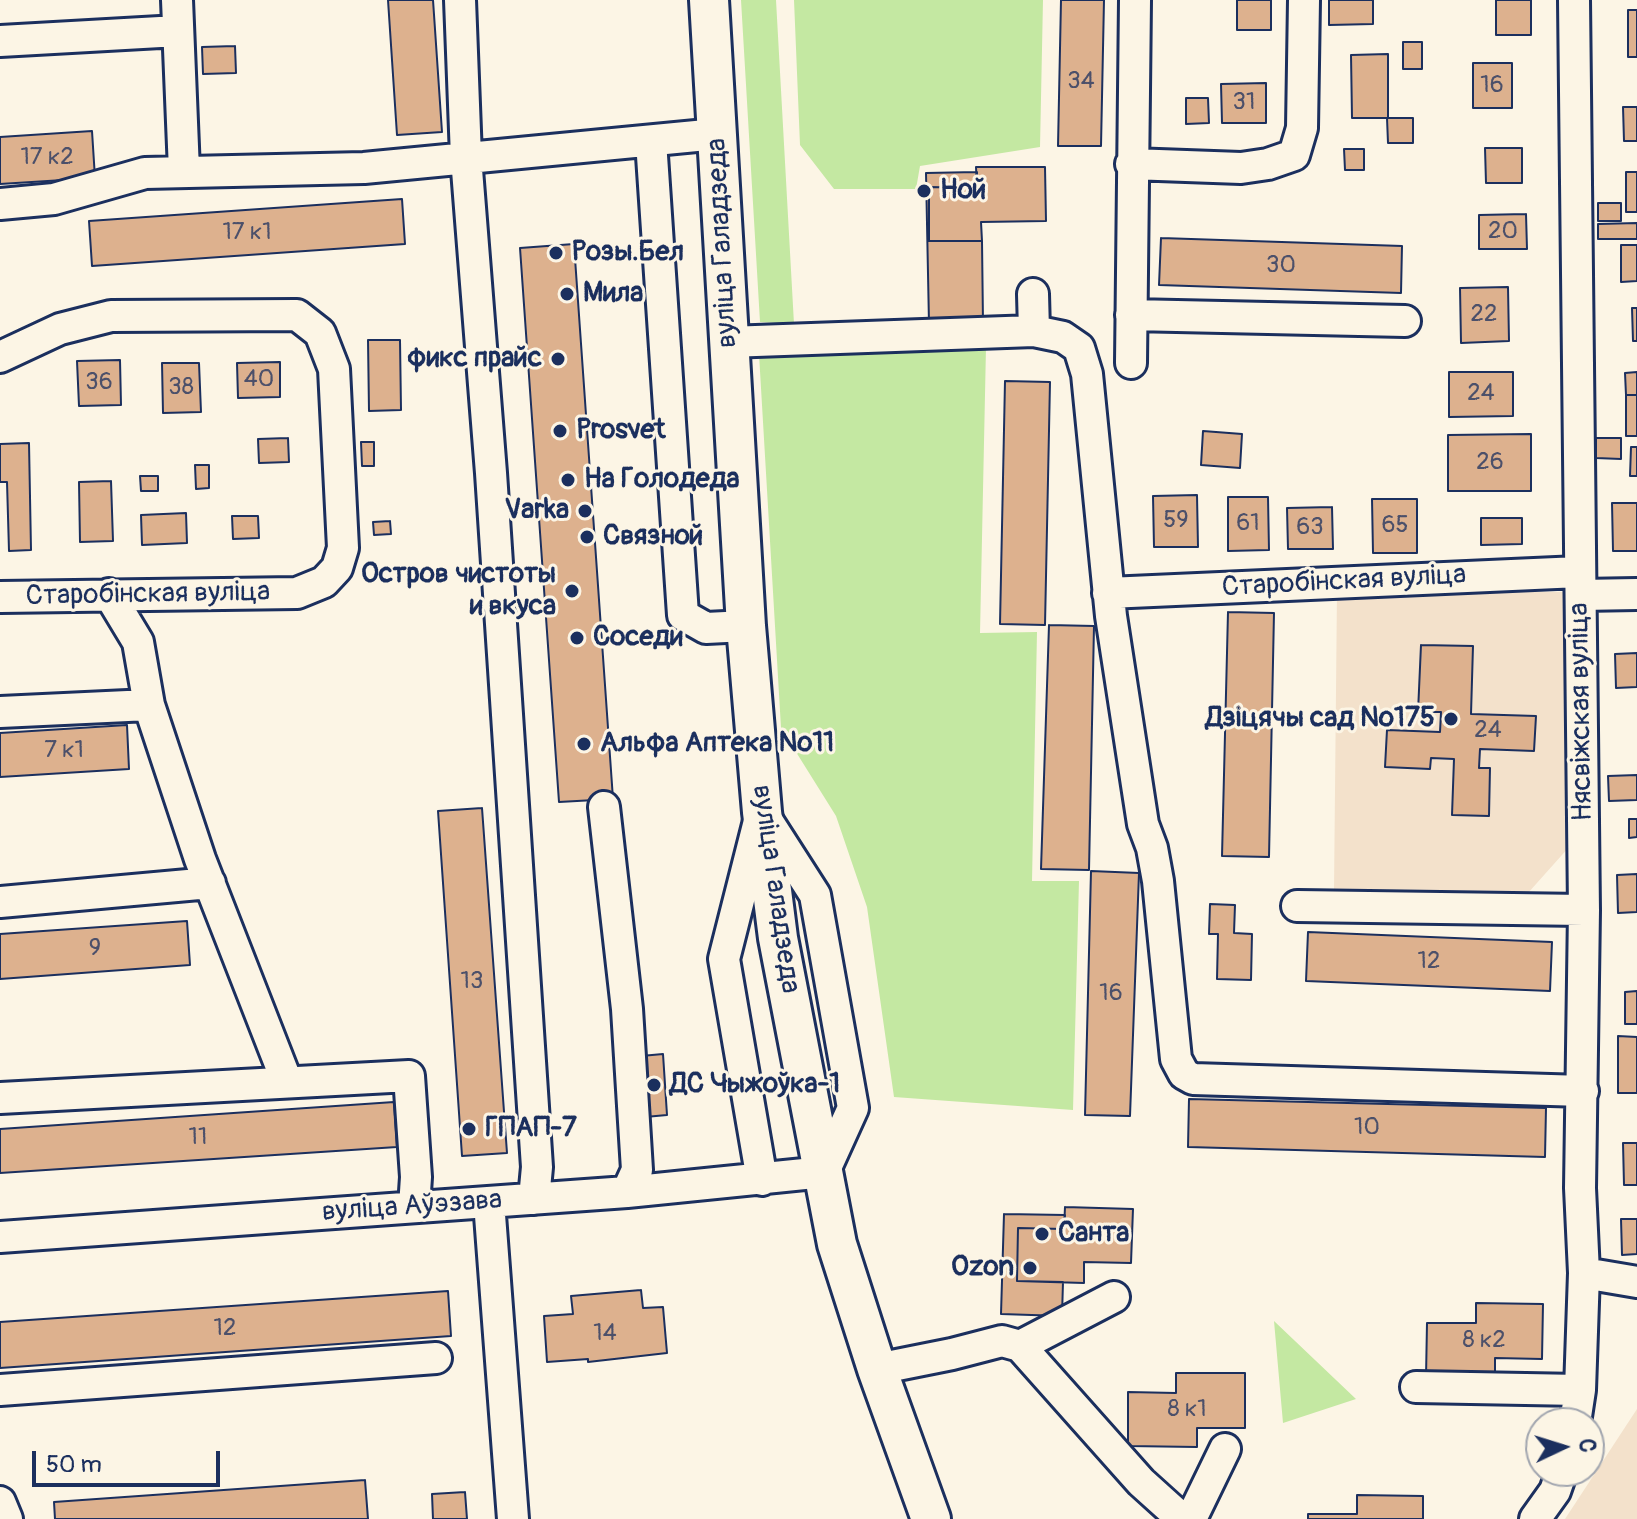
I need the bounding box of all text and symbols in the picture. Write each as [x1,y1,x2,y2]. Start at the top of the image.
house number: 34 [1067,68,1095,96]
house number: 16 [1480,72,1504,100]
house number: 31 [1233,89,1255,117]
street label: вуліца Галадзеда [701,137,745,349]
house number: 17 к2 [20,144,74,172]
place label: Ной [940,174,986,208]
marker: Ной [915,182,933,200]
house number: 20 [1488,218,1518,246]
house number: 17 к1 [222,219,272,247]
place label: Розы.Бел [572,236,684,270]
marker: Розы.Бел [547,244,565,262]
house number: 30 [1266,252,1296,280]
place label: Мила [583,277,643,311]
marker: Мила [558,285,576,303]
house number: 22 [1471,301,1497,329]
place label: фикс прайс [407,342,542,376]
marker: фикс прайс [549,350,567,368]
house number: 40 [244,366,274,394]
house number: 36 [85,369,113,397]
house number: 38 [168,374,194,402]
house number: 24 [1467,380,1495,408]
place label: Prosvet [576,414,666,448]
marker: Prosvet [551,422,569,440]
house number: 26 [1476,449,1504,477]
place label: На Голодеда [584,463,739,497]
marker: На Голодеда [559,471,577,489]
place label: Varka [505,494,569,528]
marker: Varka [576,502,594,520]
house number: 59 [1163,507,1189,535]
house number: 61 [1236,510,1260,538]
house number: 65 [1382,512,1408,540]
house number: 63 [1296,514,1324,542]
place label: Связной [603,520,703,554]
marker: Связной [578,528,596,546]
place label: Остров чистоты и вкуса [361,558,556,624]
street label: Старобінская вуліца [1221,559,1467,605]
street label: Старобінская вуліца [25,576,271,614]
marker: Остров чистоты и вкуса [563,582,581,600]
street label: Нясвіжская вуліца [1563,602,1601,822]
place label: Соседи [593,621,683,655]
marker: Соседи [568,629,586,647]
place label: Дзіцячы сад №175 [1206,702,1435,736]
marker: Дзіцячы сад №175 [1442,710,1460,728]
house number: 24 [1474,717,1502,745]
place label: Альфа Аптека №11 [600,727,834,761]
marker: Альфа Аптека №11 [575,735,593,753]
house number: 7 к1 [44,737,84,765]
street label: вуліца Галадзеда [744,783,806,995]
house number: 9 [89,935,101,963]
house number: 12 [1418,948,1440,976]
house number: 13 [461,968,483,996]
house number: 16 [1099,980,1123,1008]
place label: ДС Чыжоўка-1 [670,1068,840,1102]
marker: ДС Чыжоўка-1 [645,1076,663,1094]
place label: ГПАП-7 [485,1112,577,1146]
house number: 10 [1354,1114,1380,1142]
marker: ГПАП-7 [460,1120,478,1138]
house number: 11 [189,1124,207,1152]
street label: вуліца Аўэзава [321,1184,503,1230]
place label: Санта [1058,1217,1129,1251]
marker: Санта [1033,1225,1051,1243]
place label: Ozon [951,1251,1014,1285]
marker: Ozon [1021,1259,1039,1277]
house number: 12 [214,1315,236,1343]
house number: 14 [593,1320,617,1348]
house number: 8 к2 [1462,1327,1506,1355]
house number: 8 к1 [1167,1396,1207,1424]
north arrow [1525,1407,1605,1487]
scale bar [36,1435,224,1485]
text: С [1573,1438,1601,1453]
text: 50 m [46,1450,102,1479]

